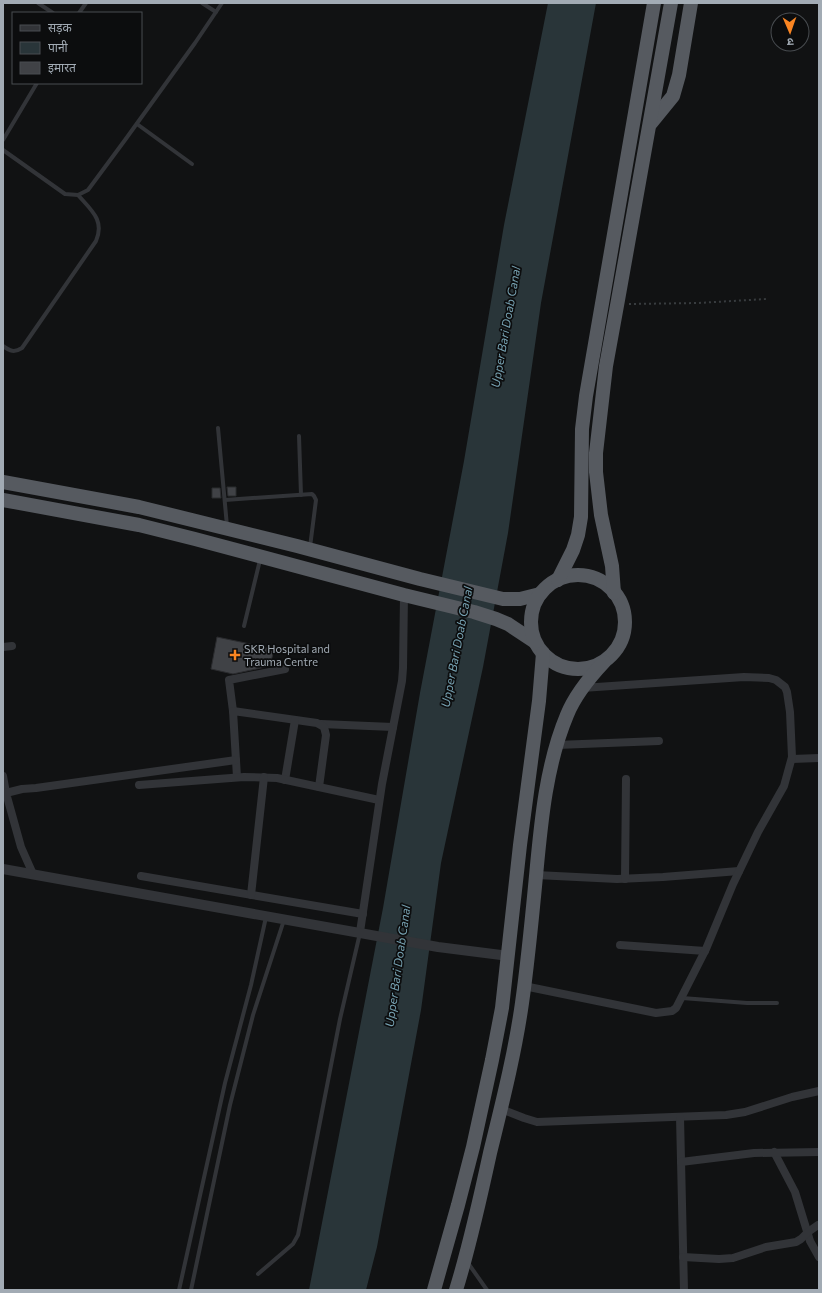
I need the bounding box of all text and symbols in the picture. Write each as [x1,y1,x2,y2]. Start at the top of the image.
legend [12,12,142,84]
north arrow [770,12,810,52]
text: सड़क [48,20,73,35]
text: उ [786,36,794,49]
text: पानी [48,40,69,54]
text: इमारत [48,60,77,75]
water label: Upper Bari Doab Canal [487,264,523,389]
water label: Upper Bari Doab Canal [437,584,475,709]
place label: SKR Hospital and Trauma Centre [244,642,330,668]
marker: SKR Hospital and Trauma Centre [229,649,241,661]
water label: Upper Bari Doab Canal [382,903,413,1028]

